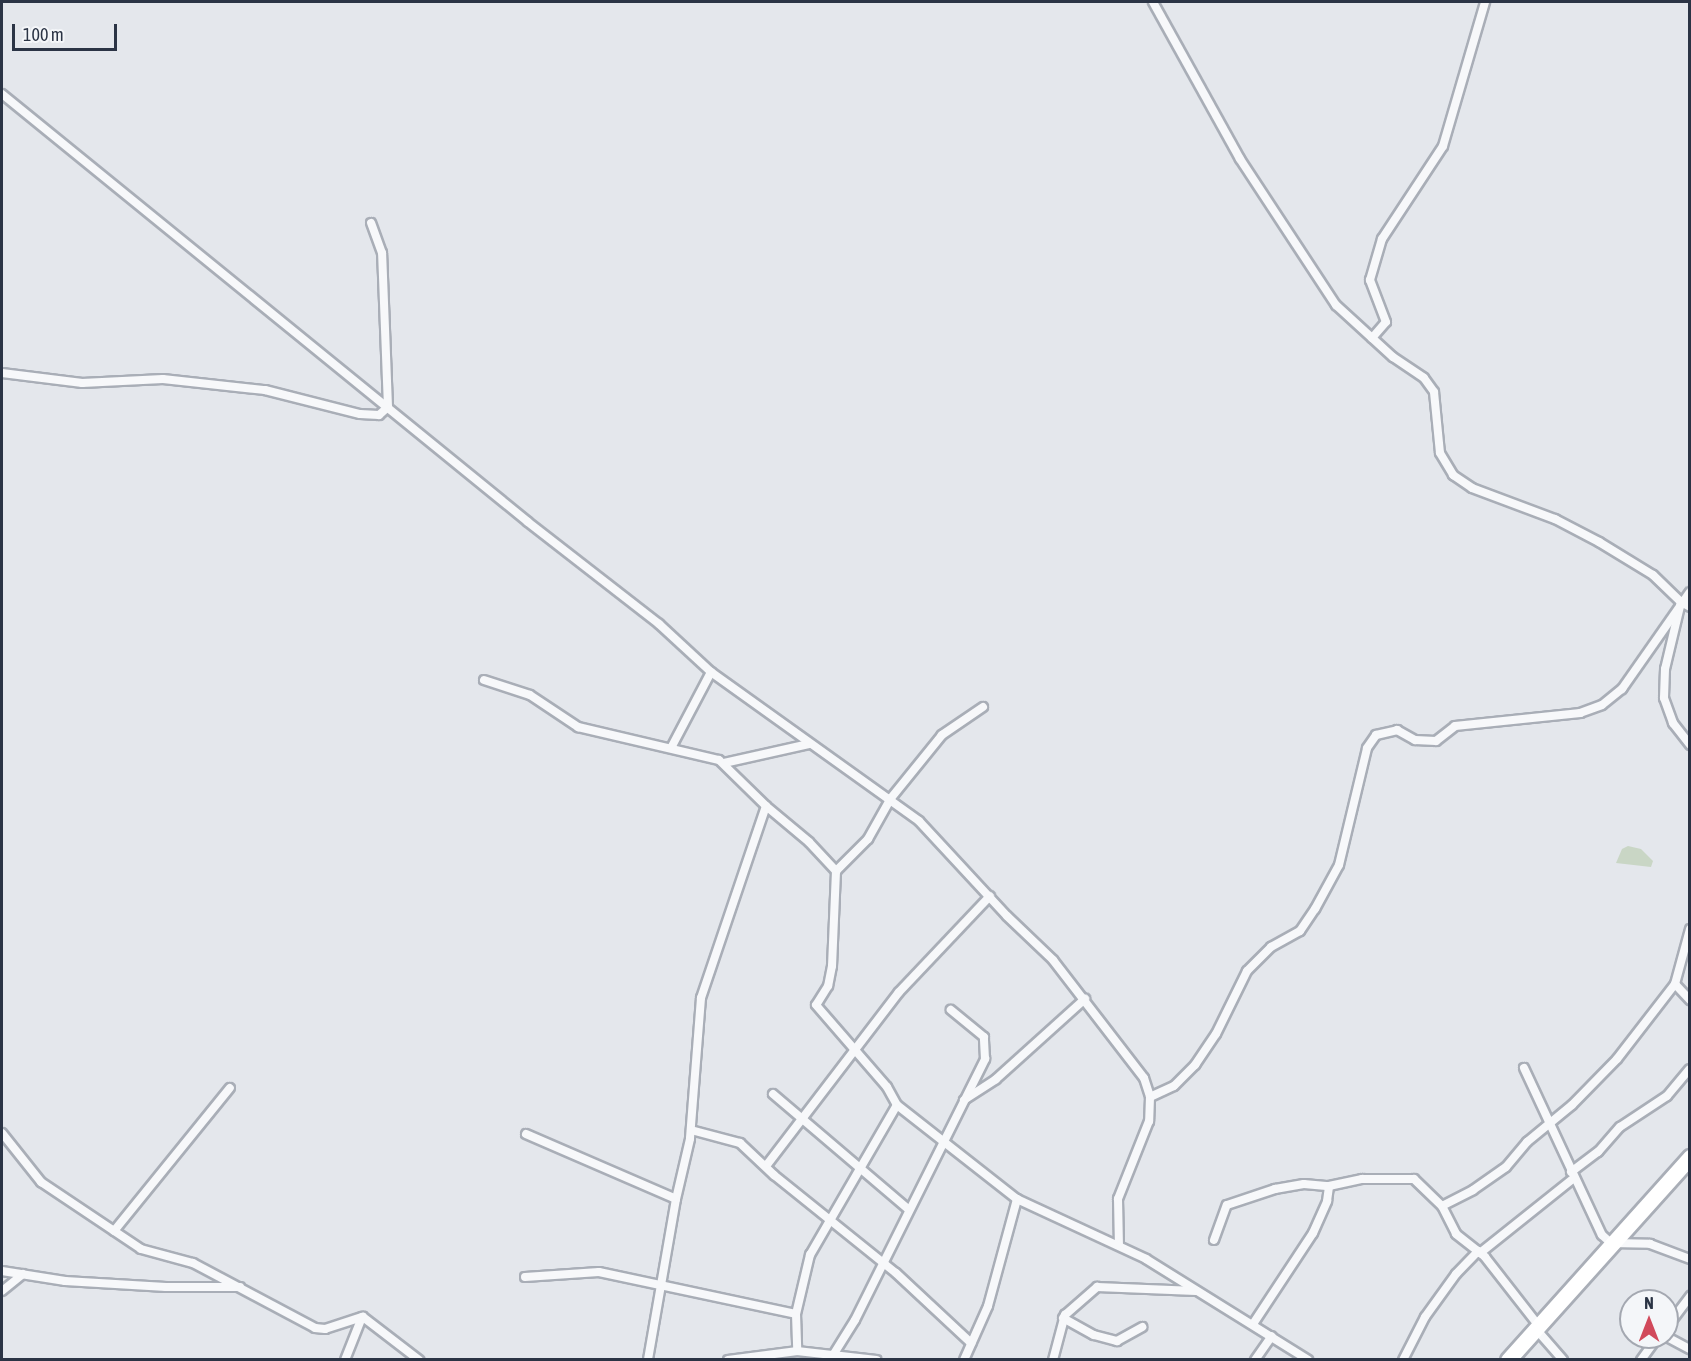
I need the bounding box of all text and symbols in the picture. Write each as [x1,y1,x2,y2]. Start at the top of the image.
scale bar [15,12,120,50]
text: 100 m [23,24,64,45]
north arrow [1619,1289,1679,1349]
text: N [1644,1294,1654,1312]

